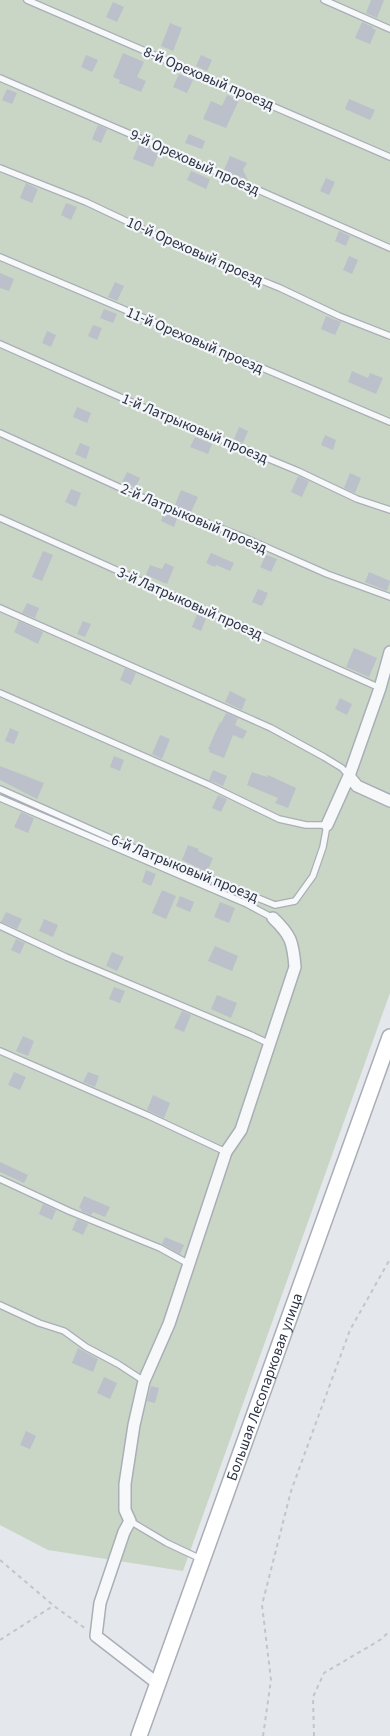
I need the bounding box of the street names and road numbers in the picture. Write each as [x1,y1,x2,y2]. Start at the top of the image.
street label: 8-й Ореховый проезд [140,41,277,115]
street label: 9-й Ореховый проезд [127,124,263,201]
street label: 10-й Ореховый проезд [123,212,266,291]
street label: 11-й Ореховый проезд [123,302,267,379]
street label: 1-й Латрыковый проезд [118,388,271,469]
street label: 2-й Латрыковый проезд [117,478,270,559]
street label: 3-й Латрыковый проезд [114,562,266,645]
street label: 6-й Латрыковый проезд [108,829,262,908]
street label: Большая Лесопарковая улица [221,1290,308,1484]

